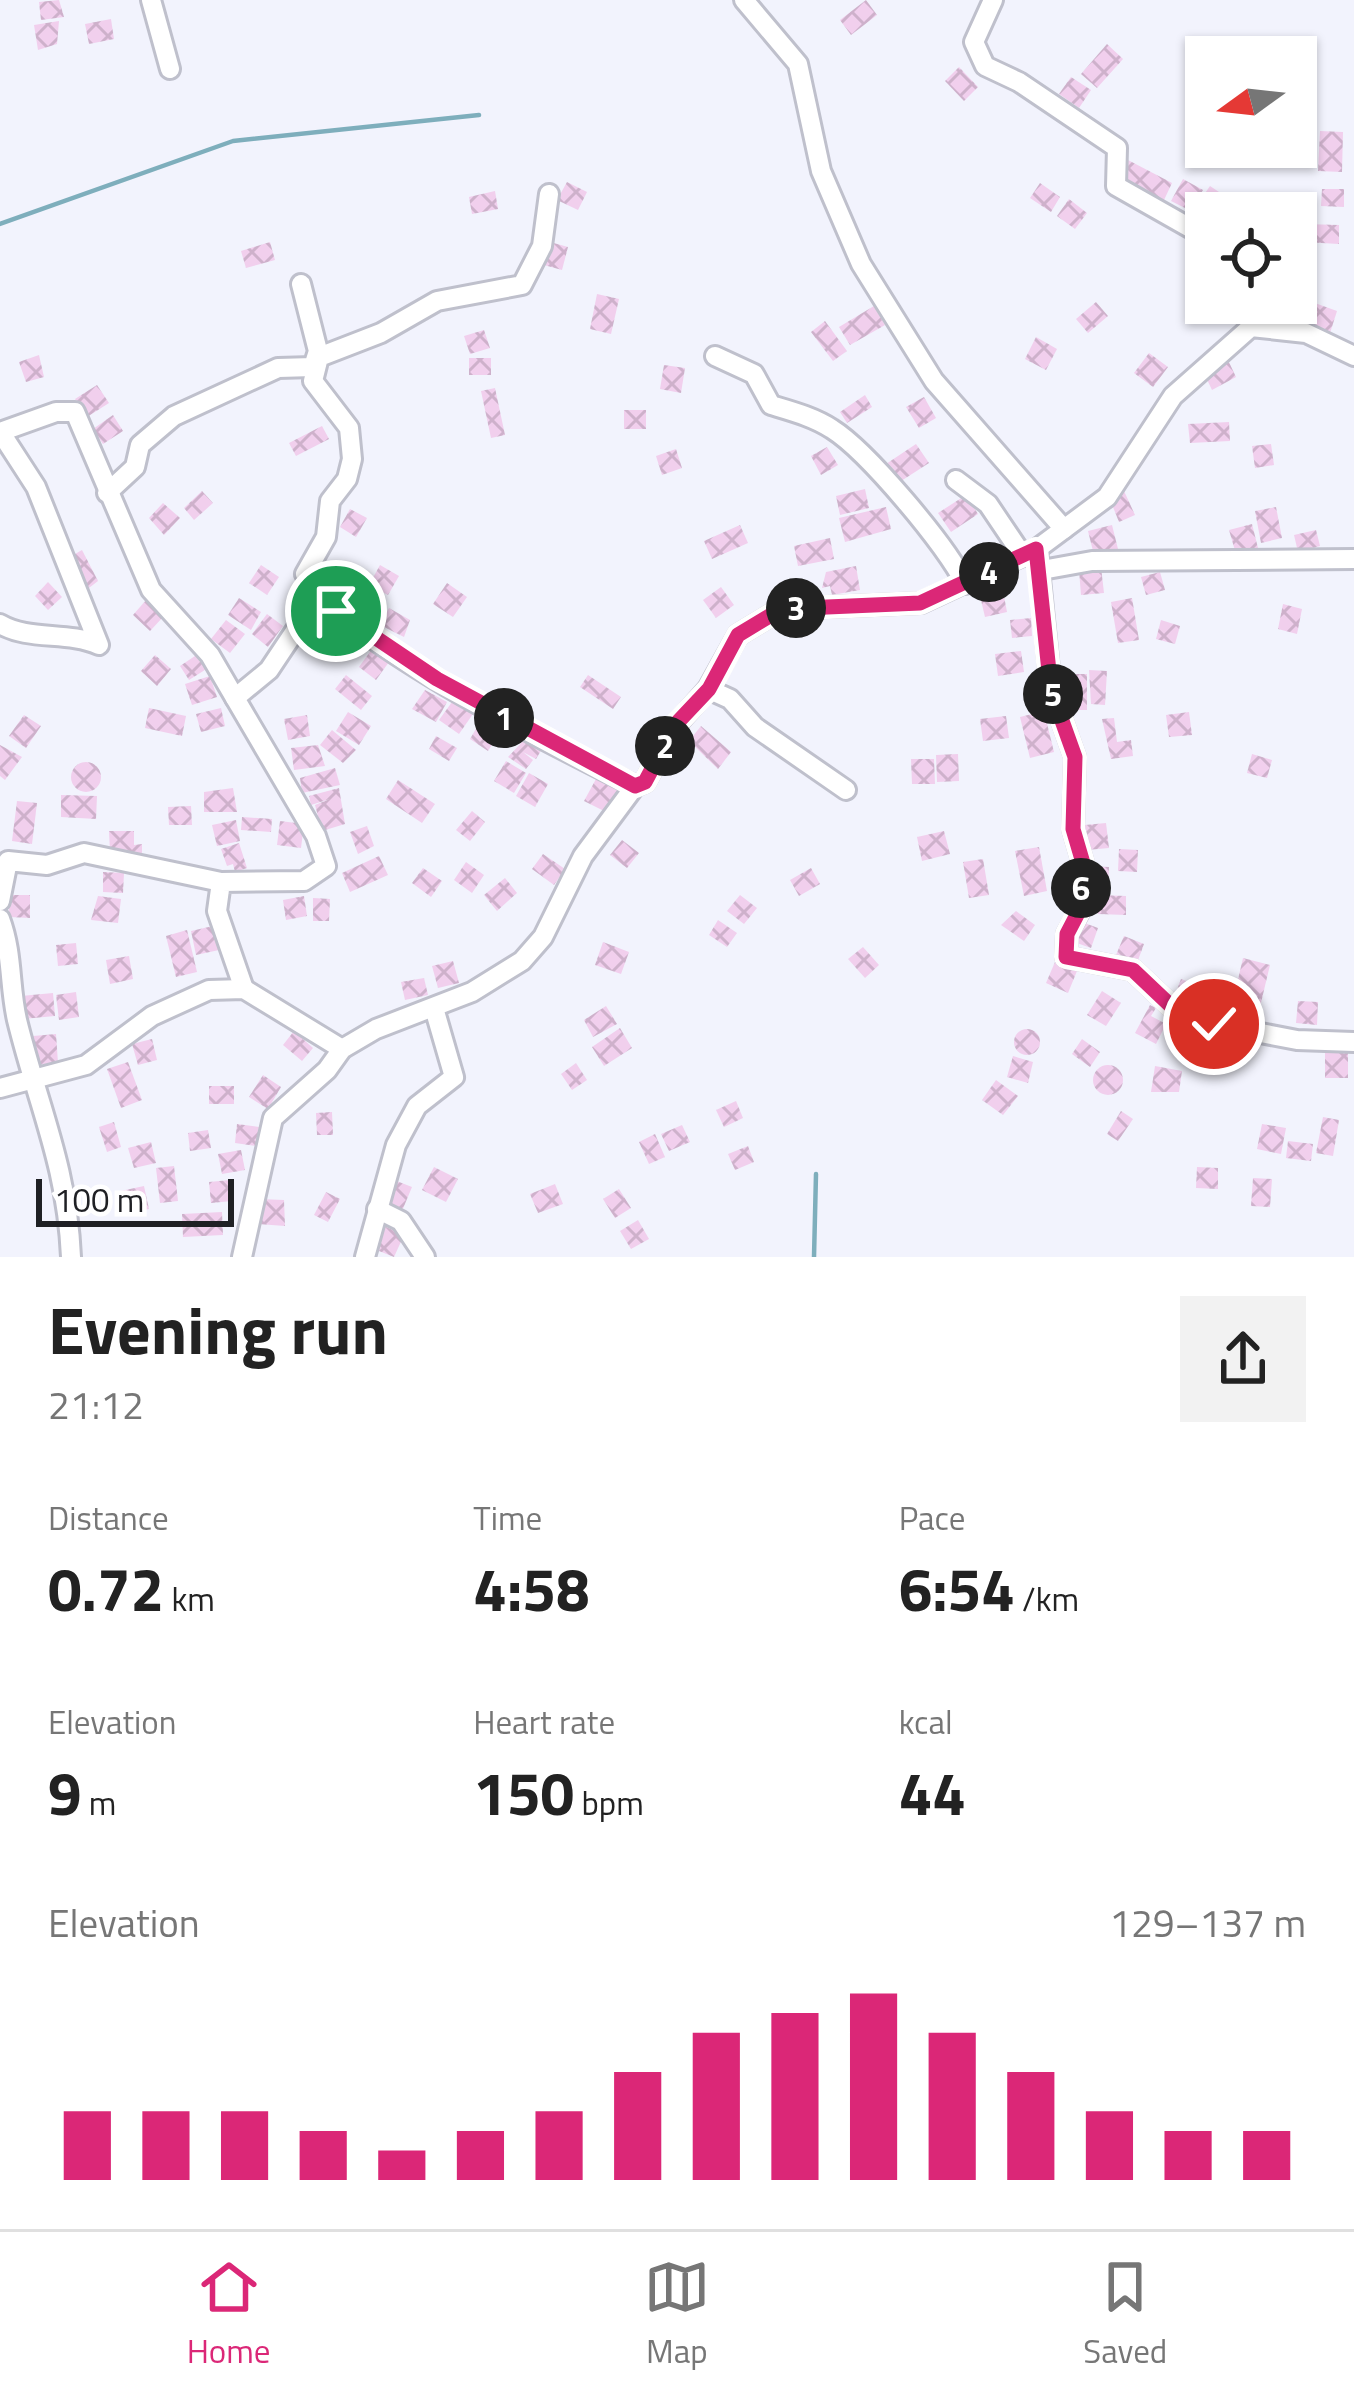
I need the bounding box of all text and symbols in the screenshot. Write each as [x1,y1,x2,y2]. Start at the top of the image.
north arrow [1185,36,1317,168]
map controls [1185,36,1317,324]
button: locate [1185,192,1317,324]
pin: 4 [959,542,1019,602]
text: 4 [980,547,998,597]
pin [285,560,387,662]
icon: arrive [303,578,369,644]
pin: 3 [766,578,826,638]
text: 3 [787,583,805,633]
pin: 5 [1023,664,1083,724]
text: 5 [1044,669,1062,719]
pin: 1 [474,688,534,748]
text: 1 [495,693,513,743]
pin: 2 [635,716,695,776]
text: 2 [656,721,674,771]
pin: 6 [1051,858,1111,918]
text: 6 [1072,863,1090,913]
pin [1163,973,1265,1075]
icon: check [1181,991,1247,1057]
scale bar [36,1173,234,1226]
text: 100 m [54,1175,144,1225]
text: Evening run [48,1279,388,1380]
button: share [1180,1296,1306,1422]
text: 21:12 [48,1375,144,1434]
text: Distance [48,1493,169,1543]
text: Time [473,1493,542,1543]
text: Pace [899,1493,965,1543]
text: 0.72 [48,1543,164,1634]
text: 4:58 [473,1543,590,1634]
text: 6:54 [899,1543,1015,1634]
text: km [164,1574,215,1624]
text: /km [1015,1574,1079,1624]
text: Elevation [48,1697,176,1747]
text: Heart rate [473,1697,615,1747]
text: kcal [899,1697,953,1747]
text: 9 [48,1747,82,1838]
text: 150 [473,1747,574,1838]
text: 44 [899,1747,966,1838]
text: m [82,1778,116,1828]
text: bpm [574,1778,644,1828]
text: Elevation [48,1893,200,1952]
text: 129–137 m [1109,1893,1306,1952]
tab: Home [187,2254,271,2376]
tab: Map [644,2254,710,2376]
tab: Saved [1083,2254,1167,2376]

